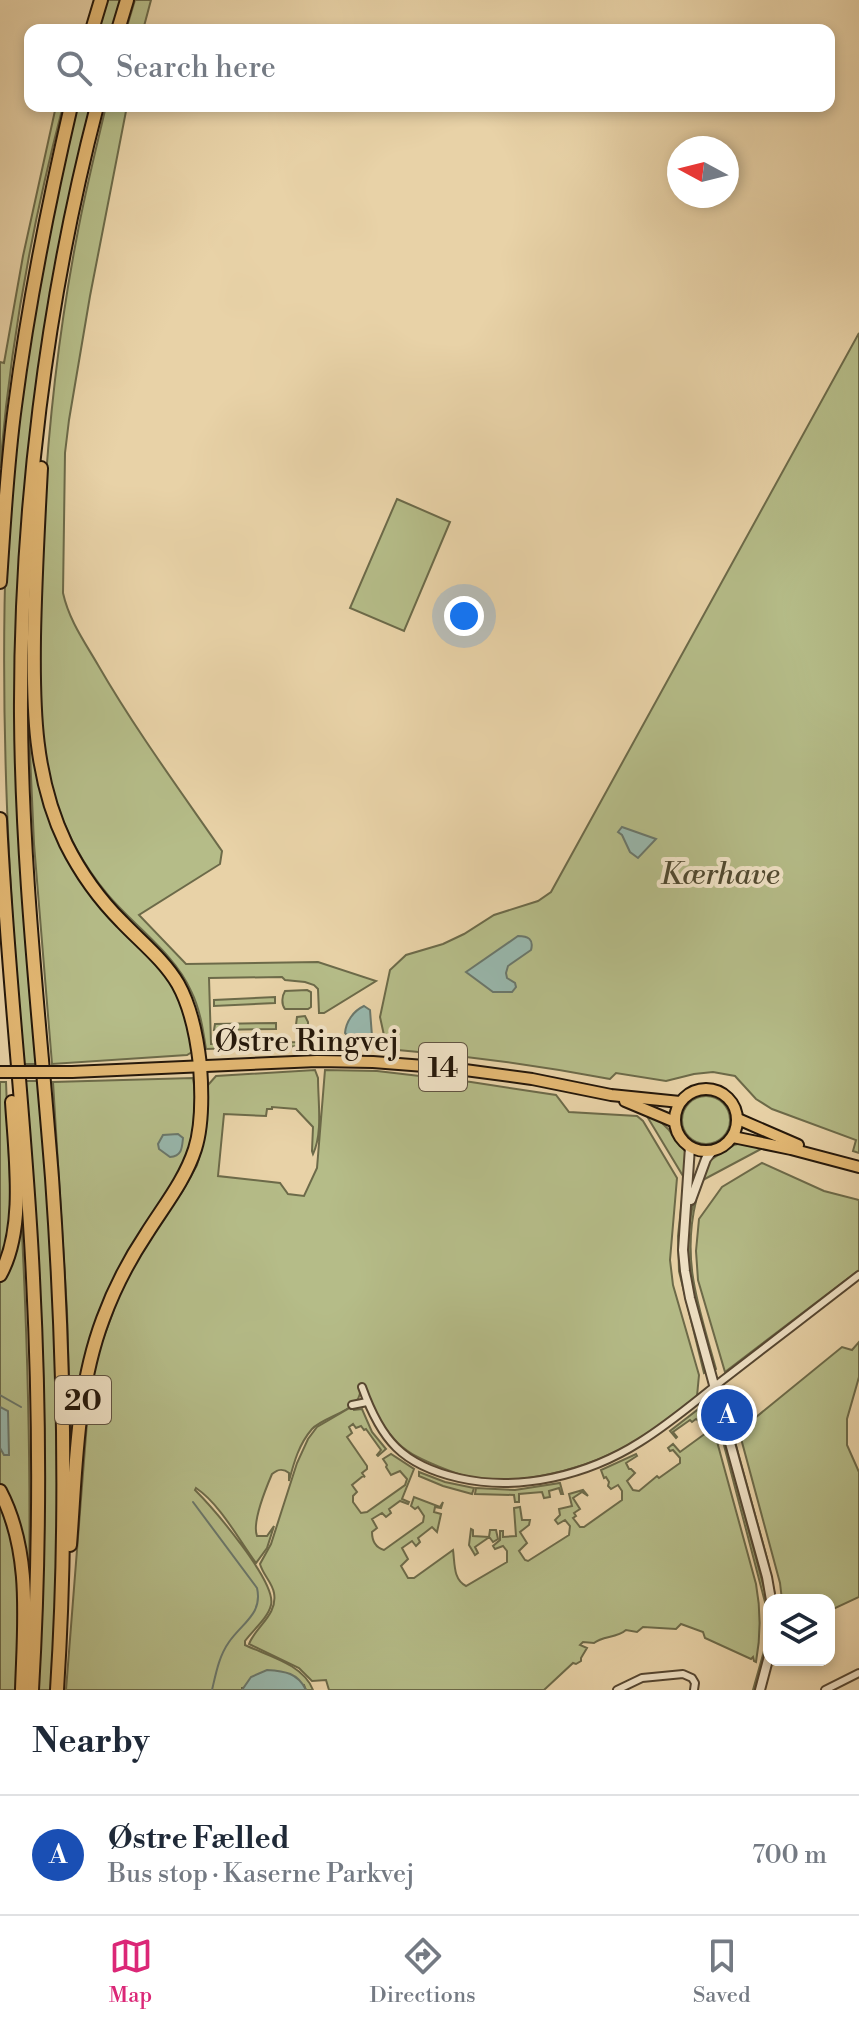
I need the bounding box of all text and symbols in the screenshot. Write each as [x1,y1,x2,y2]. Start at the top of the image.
search box [24,24,835,112]
icon: search [52,46,96,90]
text: Search here [116,49,276,87]
north arrow [667,136,739,208]
your location [444,596,484,636]
park label: Kærhave [660,856,780,894]
street label: Østre Ringvej [215,1023,399,1061]
road number: 14 [419,1043,467,1091]
road number: 20 [55,1376,111,1424]
pin: A [701,1385,753,1445]
map controls [763,1594,835,1666]
button: layers [763,1594,835,1666]
text: Nearby [32,1721,150,1763]
text: Østre Fælled [108,1820,290,1858]
text: A [49,1839,67,1871]
text: 700 m [752,1839,827,1871]
text: Bus stop · Kaserne Parkvej [108,1858,415,1890]
tab: Map [109,1934,153,2009]
tab: Directions [370,1934,476,2009]
tab: Saved [693,1934,750,2009]

